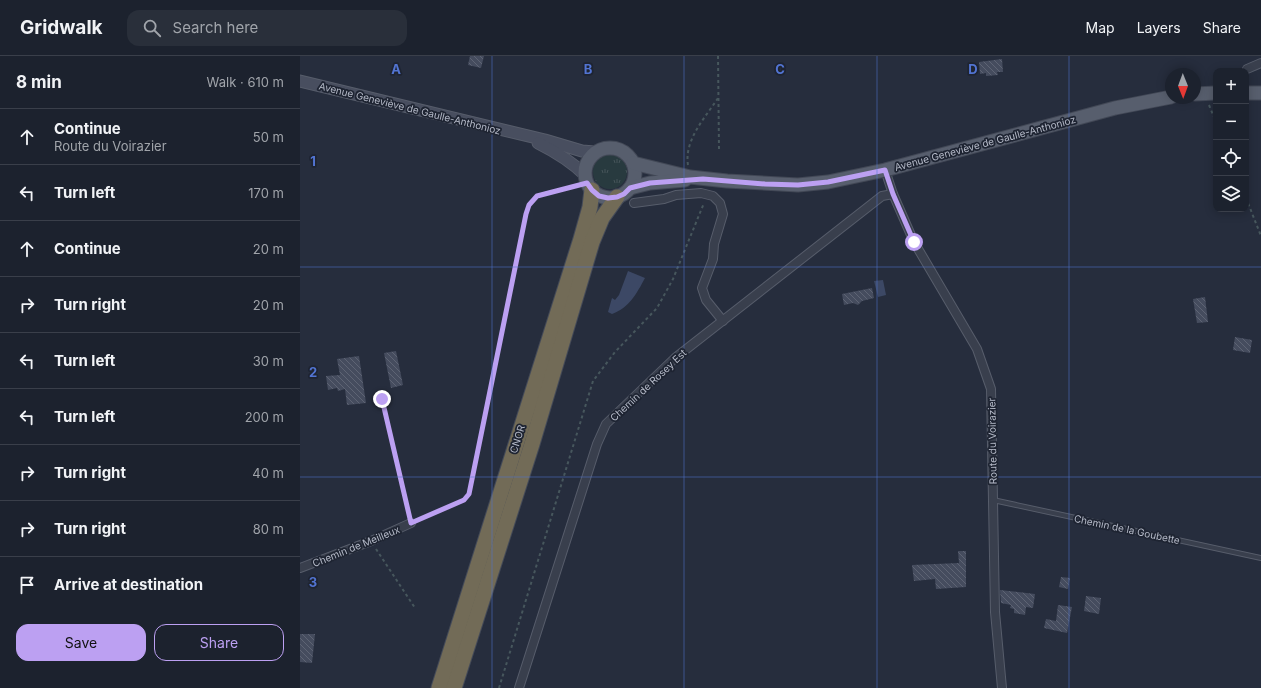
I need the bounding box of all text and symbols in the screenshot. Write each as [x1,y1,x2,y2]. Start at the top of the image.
search box [127,10,407,46]
text: Gridwalk [20,16,103,39]
icon: search [141,17,163,39]
text: Search here [173,18,258,37]
text: Map [1086,19,1115,36]
text: Layers [1137,19,1181,36]
text: Share [1203,19,1241,36]
text: A [391,61,401,77]
text: B [584,61,593,77]
text: C [775,61,785,77]
text: D [968,61,978,77]
north arrow [1165,68,1201,104]
map controls [1213,68,1249,212]
button: + [1213,68,1249,104]
text: 8 min [16,72,62,92]
text: Walk · 610 m [207,74,284,90]
street label: Avenue Geneviève de Gaulle-Anthonioz [318,80,502,136]
button: − [1213,104,1249,140]
street label: Avenue Geneviève de Gaulle-Anthonioz [893,113,1077,173]
text: Continue [54,119,121,138]
icon: ahead [16,126,38,148]
text: 50 m [253,129,284,145]
text: Route du Voirazier [54,138,167,154]
button: locate [1213,140,1249,176]
text: 1 [310,153,316,169]
button: layers [1213,176,1249,212]
icon: left [16,182,38,204]
text: Turn left [54,183,115,202]
text: 170 m [248,185,284,201]
route start [905,233,923,251]
icon: ahead [16,238,38,260]
text: Continue [54,239,121,258]
text: 20 m [253,241,284,257]
icon: right [16,294,38,316]
text: Turn right [54,295,126,314]
text: 20 m [253,297,284,313]
street label: Chemin de Rosey Est [607,346,689,423]
icon: left [16,350,38,372]
text: Turn left [54,351,115,370]
text: 30 m [253,353,284,369]
text: 2 [309,364,317,380]
route end [373,390,391,408]
street label: Route du Voirazier [985,397,999,484]
icon: left [16,406,38,428]
text: Turn left [54,407,115,426]
text: 200 m [245,409,284,425]
street label: CNOR [507,423,527,455]
icon: right [16,462,38,484]
text: Turn right [54,463,126,482]
text: 40 m [252,465,284,481]
street label: Chemin de la Goubette [1073,512,1181,546]
icon: right [16,518,38,540]
text: Turn right [54,519,126,538]
text: 80 m [253,521,284,537]
street label: Chemin de Meilleux [311,523,402,569]
icon: arrive [16,574,38,596]
text: 3 [309,574,317,590]
text: Arrive at destination [54,575,203,594]
button: Save [16,624,146,661]
button: Share [154,624,284,661]

